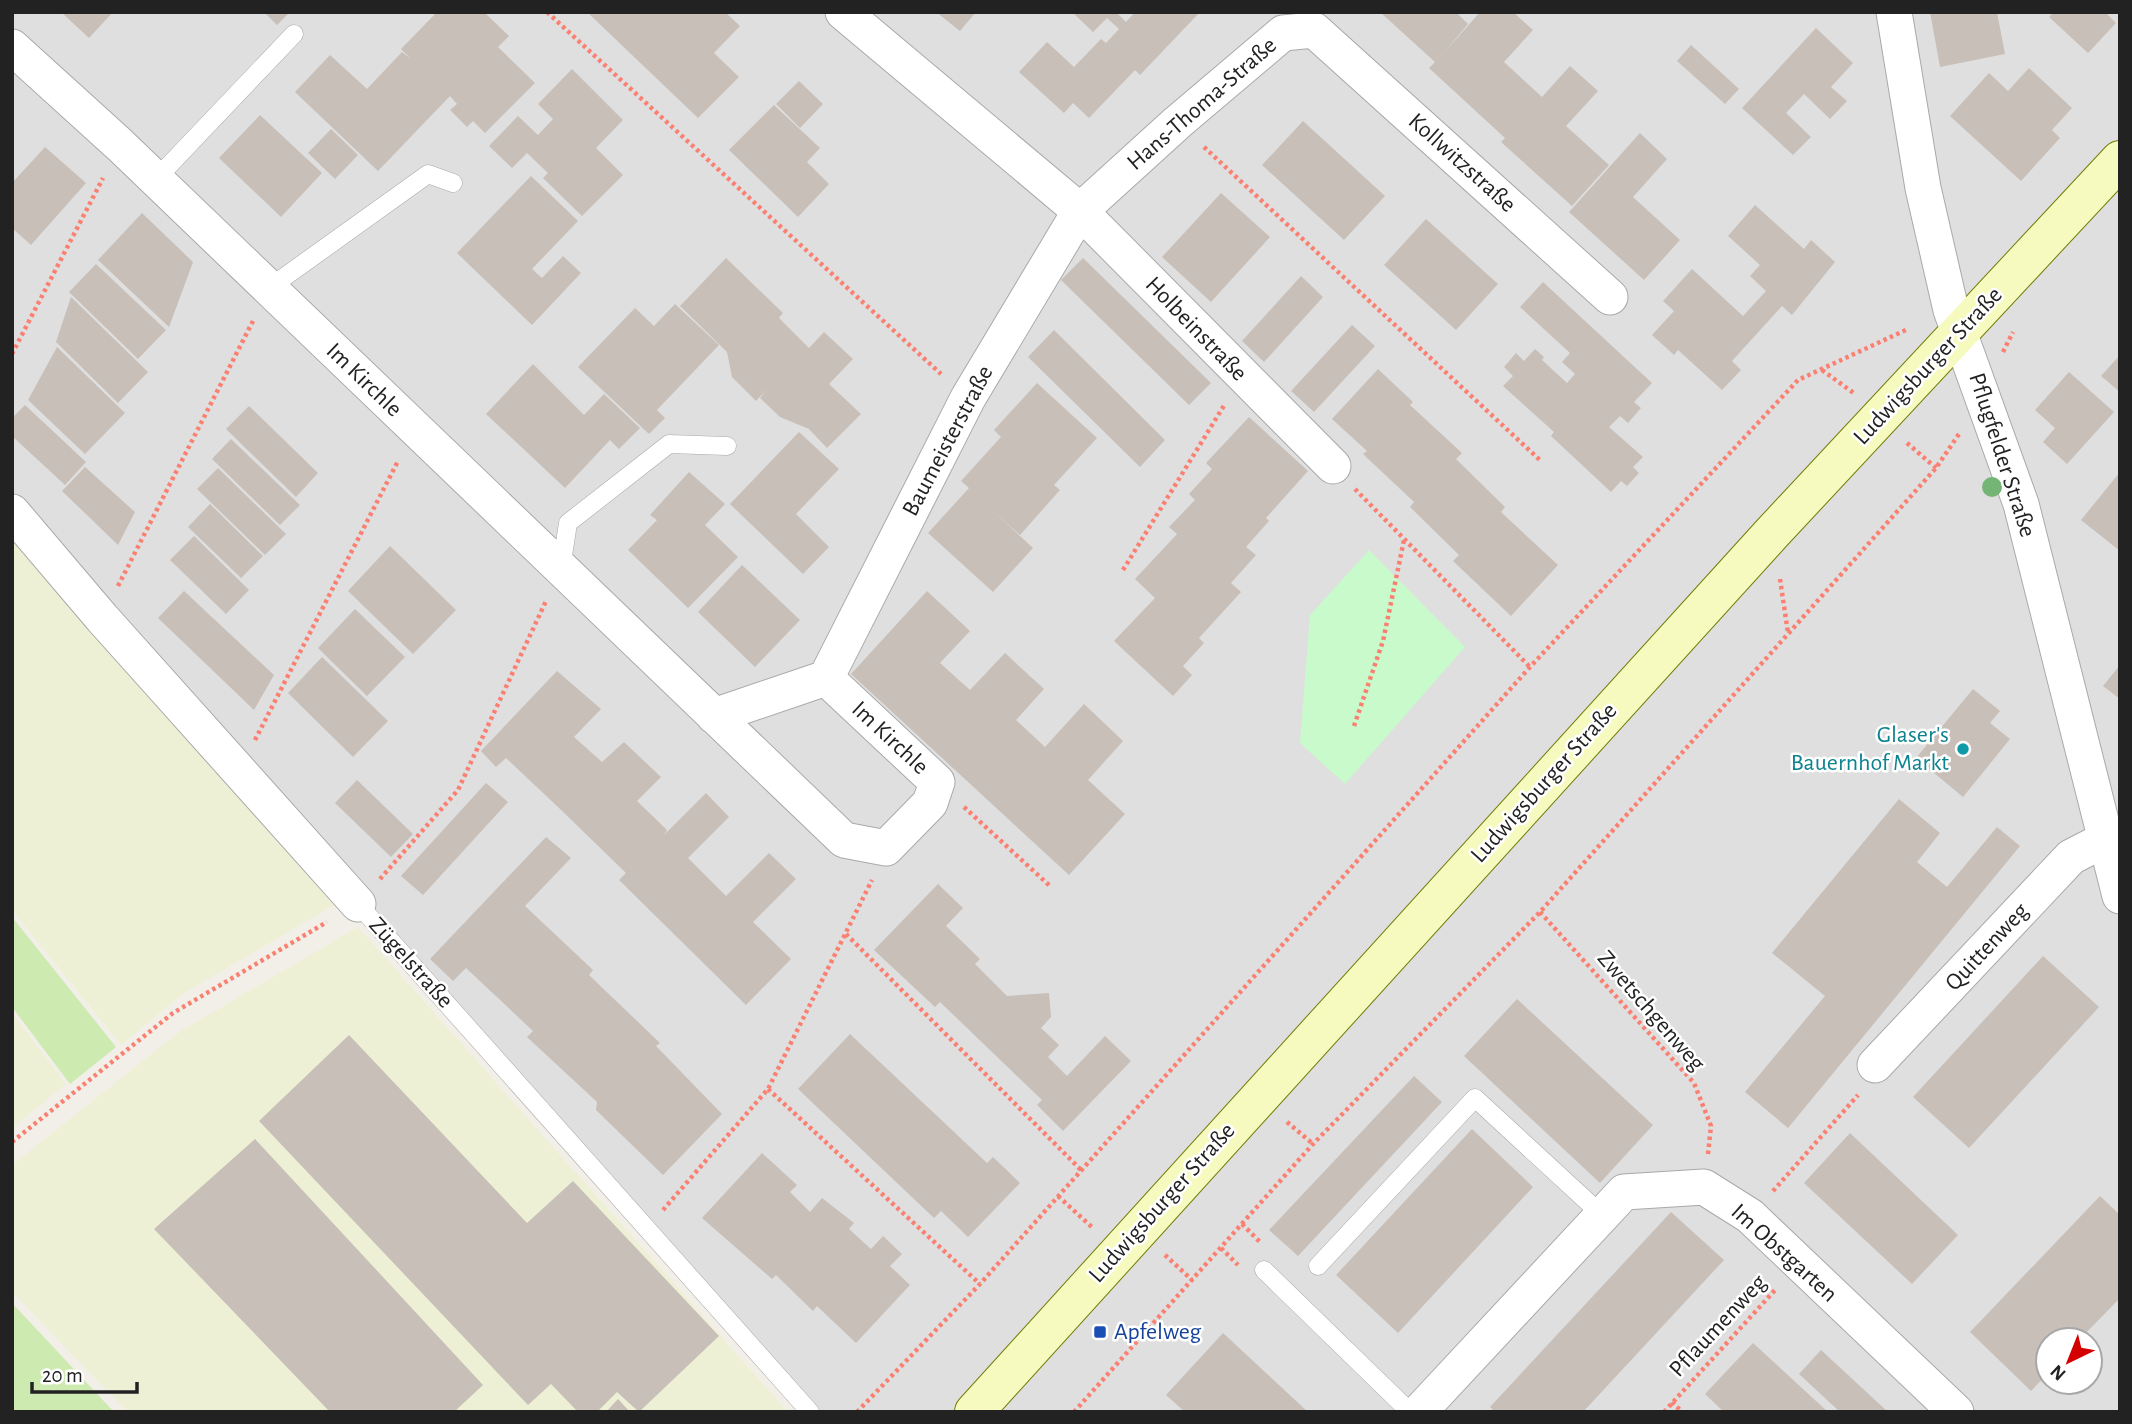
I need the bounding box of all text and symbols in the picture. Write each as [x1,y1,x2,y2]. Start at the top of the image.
street label: Hans-Thoma-Straße [1123,33,1281,175]
street label: Kollwitzstraße [1404,109,1520,217]
street label: Holbeinstraße [1141,272,1251,386]
street label: Ludwigsburger Straße [1849,283,2007,449]
street label: Im Kirchle [322,338,406,422]
street label: Baumeisterstraße [898,362,998,520]
street label: Pflugfelder Straße [1964,370,2040,540]
street label: Im Kirchle [847,697,933,779]
street label: Ludwigsburger Straße [1466,699,1622,867]
place label: Glaser's Bauernhof Markt [1791,723,1949,775]
marker: Glaser's Bauernhof Markt [1955,741,1971,757]
street label: Quittenweg [1941,898,2033,995]
street label: Zügelstraße [364,913,458,1013]
street label: Zwetschgenweg [1593,946,1710,1076]
street label: Ludwigsburger Straße [1084,1119,1240,1287]
street label: Im Obstgarten [1726,1199,1842,1307]
street label: Pflaumenweg [1665,1270,1771,1382]
place label: Apfelweg [1114,1320,1202,1344]
marker: Apfelweg [1092,1324,1108,1340]
north arrow [2034,1326,2104,1396]
scale bar [32,1350,136,1394]
text: N [2047,1361,2070,1384]
text: 20 m [42,1365,83,1386]

